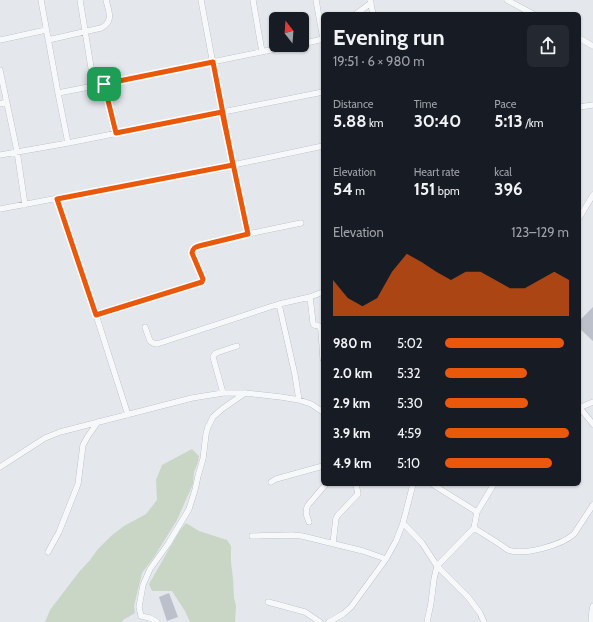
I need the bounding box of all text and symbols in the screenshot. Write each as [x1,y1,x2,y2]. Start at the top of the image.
north arrow [269,12,309,52]
map controls [269,12,309,52]
text: Evening run [333,24,445,51]
button: share [527,25,569,67]
text: 19:51 · 6 × 980 m [333,53,425,69]
pin [87,67,121,101]
icon: arrive [93,73,115,95]
text: Distance [333,97,374,111]
text: Time [414,97,437,111]
text: Pace [494,97,516,111]
text: 5.88 [333,111,366,131]
text: 30:40 [414,111,461,131]
text: 5:13 [494,111,523,131]
text: km [366,116,384,130]
text: /km [523,116,543,130]
text: Elevation [333,165,376,179]
text: Heart rate [414,165,460,179]
text: kcal [494,165,512,179]
text: 54 [333,179,353,199]
text: 151 [414,179,435,199]
text: 396 [494,179,523,199]
text: m [353,184,365,198]
text: bpm [435,184,460,198]
text: Elevation [333,224,384,240]
text: 123–129 m [511,224,569,240]
text: 980 m [333,335,372,351]
text: 5:02 [397,335,423,351]
text: 2.0 km [333,365,372,381]
text: 5:32 [397,365,421,381]
text: 2.9 km [333,395,370,411]
text: 5:30 [397,395,423,411]
text: 3.9 km [333,425,371,441]
text: 4:59 [397,425,422,441]
text: 4.9 km [333,455,372,471]
text: 5:10 [397,455,420,471]

